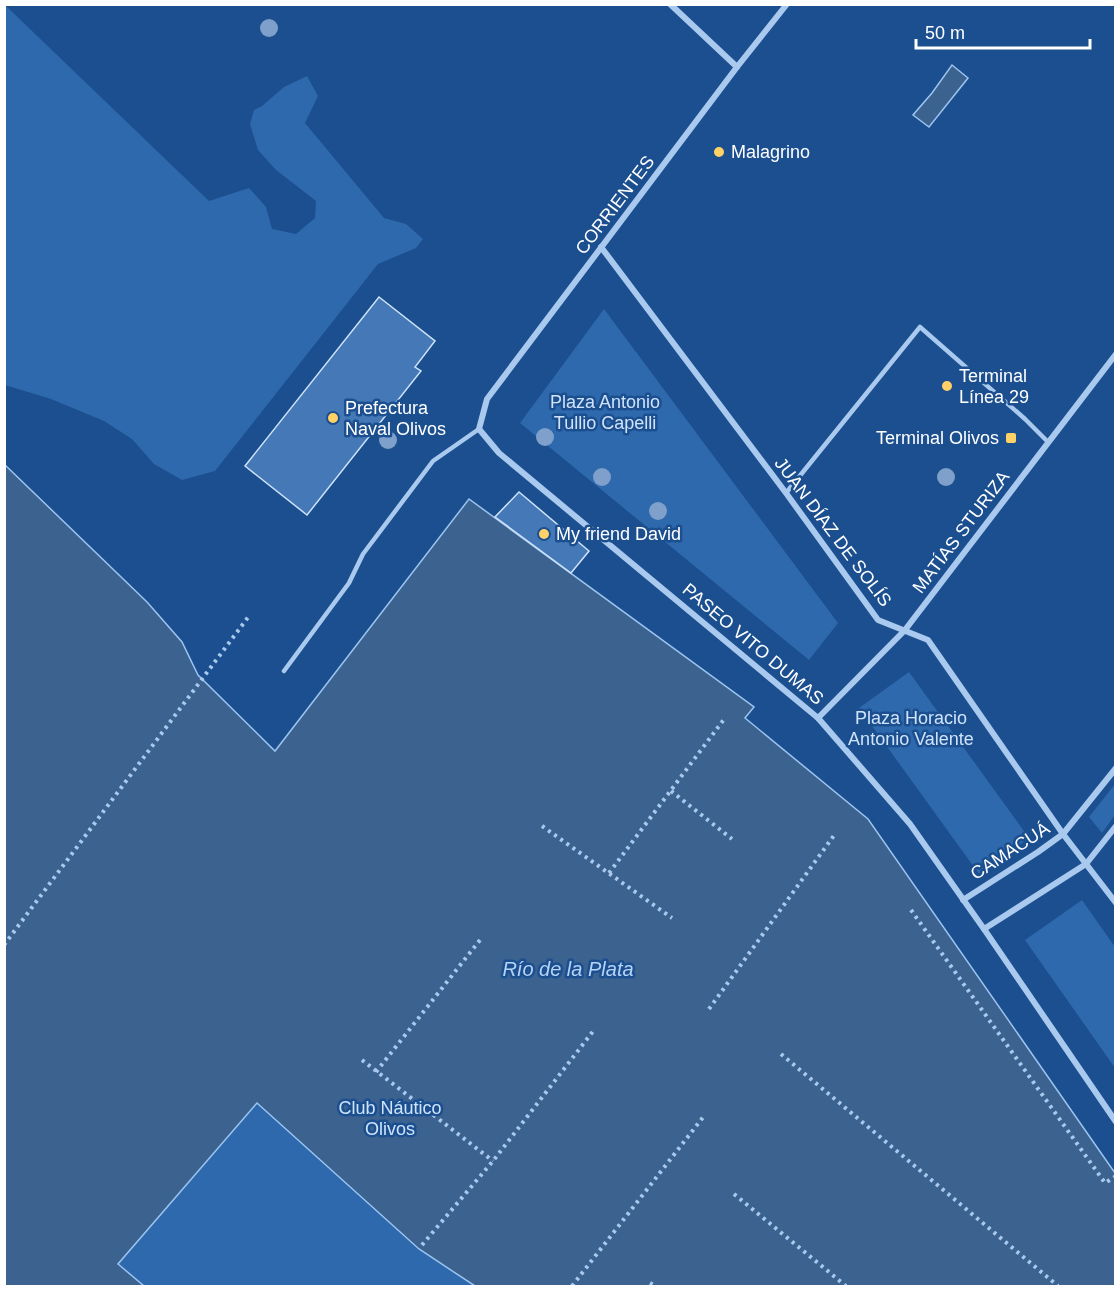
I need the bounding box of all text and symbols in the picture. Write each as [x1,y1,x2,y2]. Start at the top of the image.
scale bar [916,12,1090,50]
text: 50 m [925,23,965,43]
place label: Malagrino [731,142,810,162]
marker: Malagrino [712,145,726,159]
street label: CORRIENTES [572,152,658,258]
place label: Terminal Línea 29 [959,366,1029,407]
marker: Terminal Línea 29 [940,379,954,393]
park label: Plaza Antonio Tullio Capelli [550,392,660,433]
place label: Prefectura Naval Olivos [345,398,446,439]
marker: Prefectura Naval Olivos [326,411,340,425]
place label: Terminal Olivos [876,428,999,448]
marker: Terminal Olivos [1004,431,1018,445]
street label: JUAN DÍAZ DE SOLÍS [771,454,895,610]
street label: MATÍAS STURIZA [909,467,1013,597]
place label: My friend David [556,524,681,544]
marker: My friend David [537,527,551,541]
street label: PASEO VITO DUMAS [679,579,827,709]
park label: Plaza Horacio Antonio Valente [848,708,974,749]
street label: CAMACUÁ [967,818,1053,884]
water label: Río de la Plata [502,958,634,980]
park label: Club Náutico Olivos [338,1098,442,1139]

